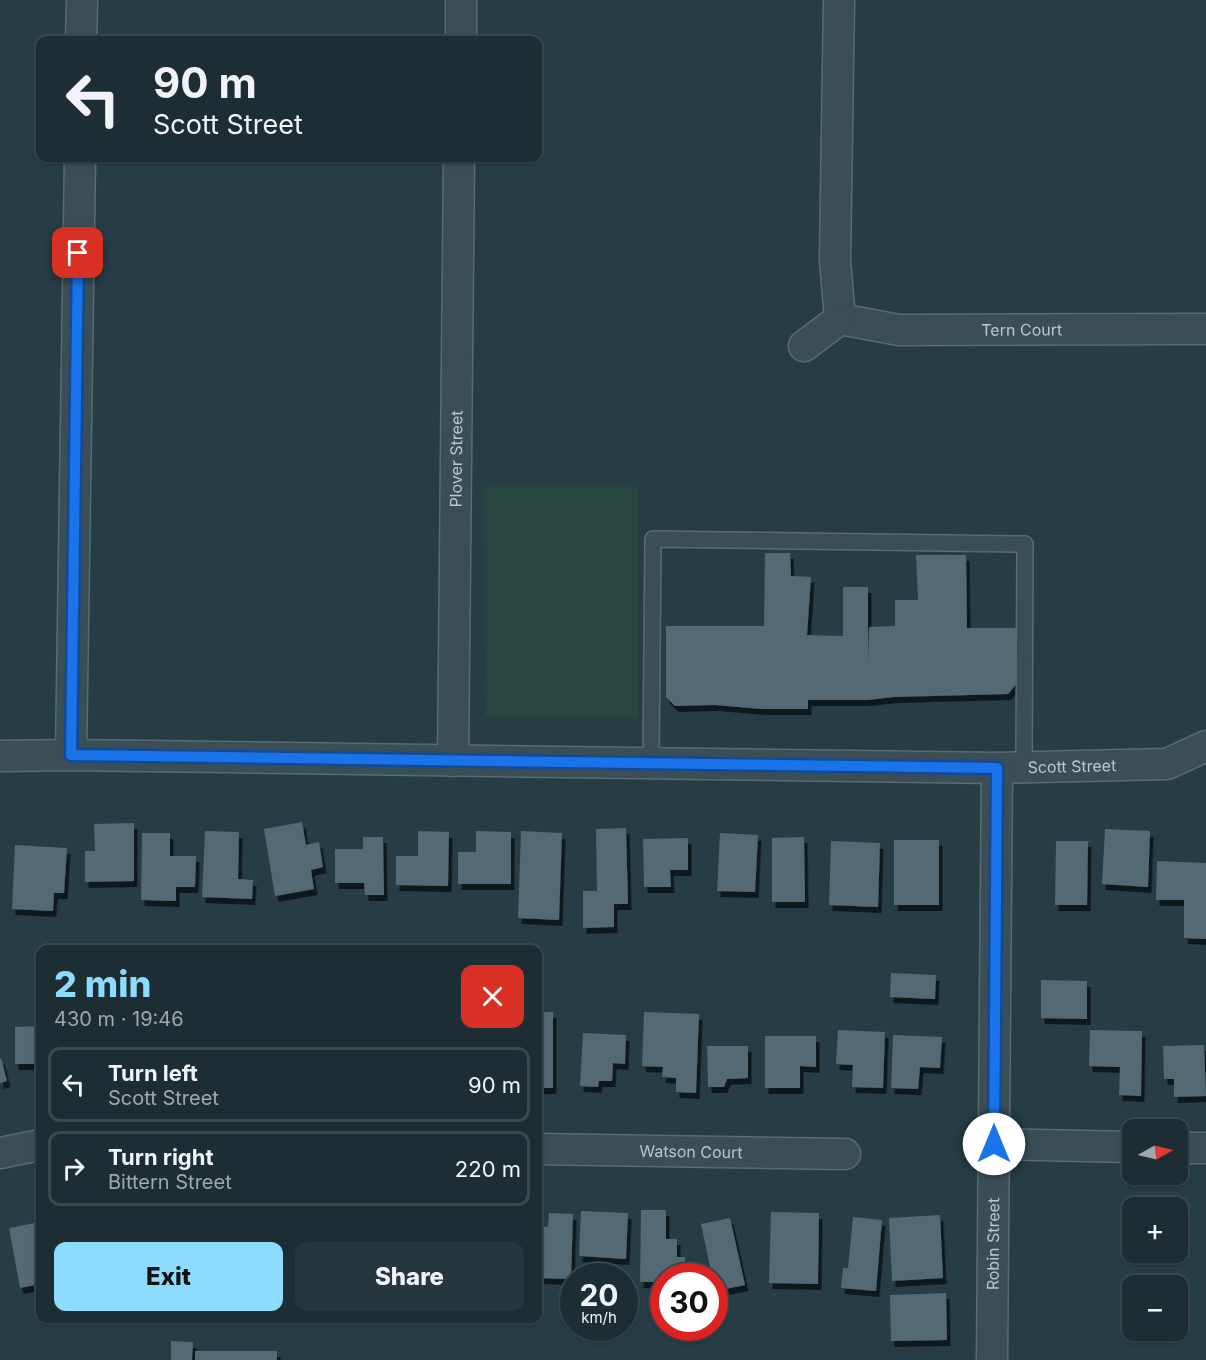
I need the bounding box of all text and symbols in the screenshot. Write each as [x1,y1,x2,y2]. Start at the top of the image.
text: 90 m [153,57,257,108]
icon: left [54,60,132,138]
text: Scott Street [153,108,303,141]
pin [52,227,103,278]
icon: arrive [61,236,94,269]
street label: Tern Court [981,319,1062,340]
street label: Plover Street [446,410,466,508]
street label: Scott Street [1027,755,1116,777]
text: 2 min [54,962,151,1006]
button: close [461,965,524,1028]
text: 430 m · 19:46 [54,1007,184,1031]
text: Turn left [108,1060,198,1086]
icon: left [57,1068,90,1101]
text: 90 m [468,1072,521,1098]
text: Scott Street [108,1086,219,1110]
position arrow [962,1112,1026,1176]
north arrow [1122,1119,1188,1185]
map controls [1122,1119,1188,1341]
street label: Watson Court [639,1141,743,1162]
text: Turn right [108,1144,214,1170]
icon: right [57,1152,90,1185]
text: 220 m [455,1156,521,1182]
text: Bittern Street [108,1170,232,1194]
button: + [1122,1197,1188,1263]
street label: Robin Street [983,1198,1003,1290]
button: Exit [54,1242,283,1311]
button: Share [295,1242,524,1311]
speed limit sign: 30 [650,1263,728,1341]
button: − [1122,1275,1188,1341]
text: 20 [579,1277,619,1313]
text: km/h [581,1308,617,1327]

